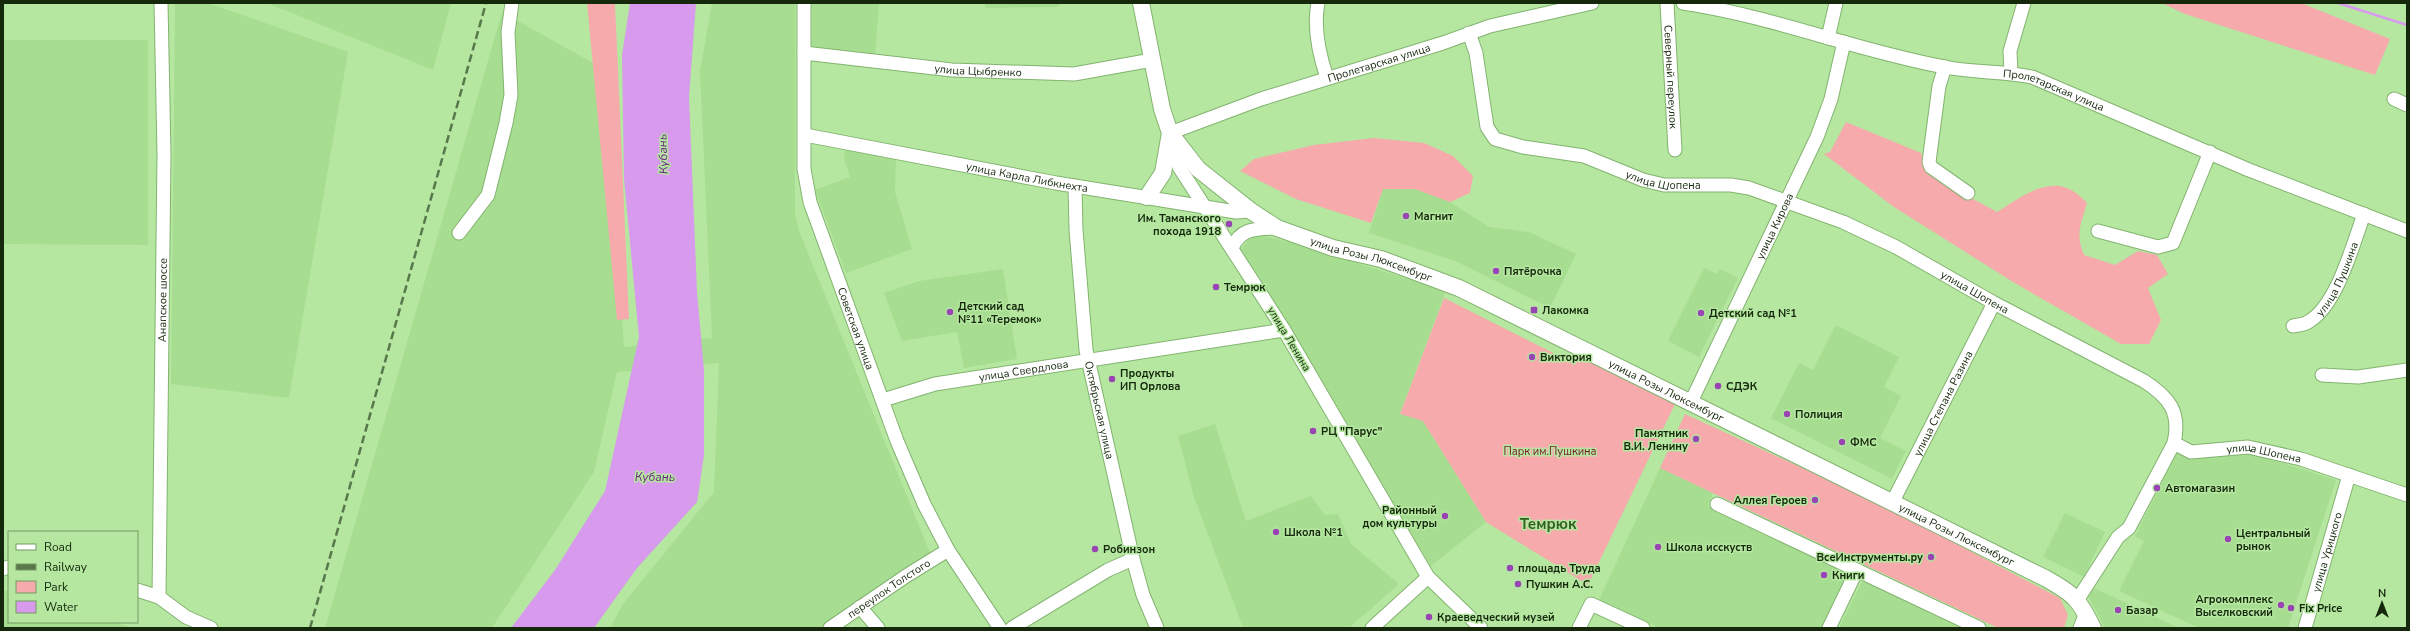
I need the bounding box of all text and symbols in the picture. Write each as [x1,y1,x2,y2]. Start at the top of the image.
street label: Северный переулок [1661,24,1681,130]
street label: Пролетарская улица [1326,40,1432,86]
street label: улица Цыбренко [934,61,1022,80]
street label: Пролетарская улица [2003,66,2107,115]
water label: Кубань [654,134,672,174]
street label: улица Карла Либкнехта [965,158,1089,196]
street label: улица Шопена [1624,166,1701,194]
street label: улица Кирова [1752,190,1797,262]
place label: Магнит [1414,209,1454,224]
place label: Им. Таманского похода 1918 [1137,211,1221,239]
marker: Магнит [1401,211,1411,221]
marker: Им. Таманского похода 1918 [1224,219,1234,229]
street label: улица Розы Люксембург [1308,233,1435,285]
street label: улица Пушкина [2313,240,2361,319]
street label: Анапское шоссе [154,258,170,342]
place label: Пятёрочка [1504,264,1562,279]
marker: Пятёрочка [1491,266,1501,276]
street label: улица Шопена [1938,267,2012,317]
place label: Темрюк [1224,280,1266,295]
marker: Темрюк [1211,282,1221,292]
street label: Советская улица [834,285,878,372]
place label: Детский сад №11 «Теремок» [958,299,1042,327]
place label: Лакомка [1542,303,1589,318]
street label: улица Ленина [1264,304,1314,374]
marker: Лакомка [1529,305,1539,315]
place label: Детский сад №1 [1709,306,1797,321]
marker: Детский сад №11 «Теремок» [945,307,955,317]
marker: Детский сад №1 [1696,308,1706,318]
street label: улица Степана Разина [1910,348,1976,459]
place label: Виктория [1540,350,1592,365]
marker: Виктория [1527,352,1537,362]
street label: улица Свердлова [978,356,1069,385]
street label: улица Розы Люксембург [1606,356,1727,426]
street label: Октябрьская улица [1081,360,1118,461]
place label: Продукты ИП Орлова [1120,366,1180,394]
marker: Продукты ИП Орлова [1107,374,1117,384]
place label: СДЭК [1726,379,1758,394]
marker: СДЭК [1713,381,1723,391]
place label: Полиция [1795,407,1843,422]
marker: Полиция [1782,409,1792,419]
place label: РЦ "Парус" [1321,424,1382,439]
marker: РЦ "Парус" [1308,426,1318,436]
place label: Памятник В.И. Ленину [1624,426,1689,454]
marker: Памятник В.И. Ленину [1691,434,1701,444]
place label: ФМС [1850,435,1877,450]
marker: ФМС [1837,437,1847,447]
street label: улица Шопена [2226,439,2303,466]
park label: Парк им.Пушкина [1503,444,1597,459]
water label: Кубань [635,469,675,485]
place label: Автомагазин [2165,481,2235,496]
marker: Автомагазин [2152,483,2162,493]
place label: Аллея Героев [1734,493,1807,508]
marker: Аллея Героев [1810,495,1820,505]
street label: улица Розы Люксембург [1897,499,2017,569]
place label: Районный дом культуры [1363,503,1437,531]
street label: улица Урицкого [2308,510,2345,594]
marker: Районный дом культуры [1440,511,1450,521]
district label: Темрюк [1520,514,1577,534]
place label: Школа №1 [1284,525,1343,540]
place label: Центральный рынок [2236,526,2310,554]
marker: Школа №1 [1271,527,1281,537]
legend [8,531,138,623]
marker: Центральный рынок [2223,534,2233,544]
text: Road [44,539,72,555]
place label: Школа исскуств [1666,540,1752,555]
place label: Робинзон [1103,542,1155,557]
marker: Школа исскуств [1653,542,1663,552]
marker: Робинзон [1090,544,1100,554]
place label: ВсеИнструменты.ру [1816,550,1923,565]
marker: ВсеИнструменты.ру [1926,552,1936,562]
street label: переулок Толстого [844,555,933,622]
text: Railway [44,559,88,575]
place label: площадь Труда [1518,561,1601,576]
marker: площадь Труда [1505,563,1515,573]
place label: Книги [1832,568,1864,583]
marker: Книги [1819,570,1829,580]
place label: Пушкин А.С. [1526,577,1593,592]
text: Park [44,579,69,595]
marker: Пушкин А.С. [1513,579,1523,589]
north arrow [2362,583,2402,623]
text: N [2378,586,2386,601]
place label: Агрокомплекс Выселковский [2195,592,2274,620]
text: Water [44,599,78,615]
marker: Агрокомплекс Выселковский [2276,600,2286,610]
place label: Fix Price [2299,601,2342,616]
place label: Базар [2126,603,2158,618]
marker: Fix Price [2286,603,2296,613]
marker: Базар [2113,605,2123,615]
place label: Краеведческий музей [1437,610,1555,625]
marker: Краеведческий музей [1424,612,1434,622]

